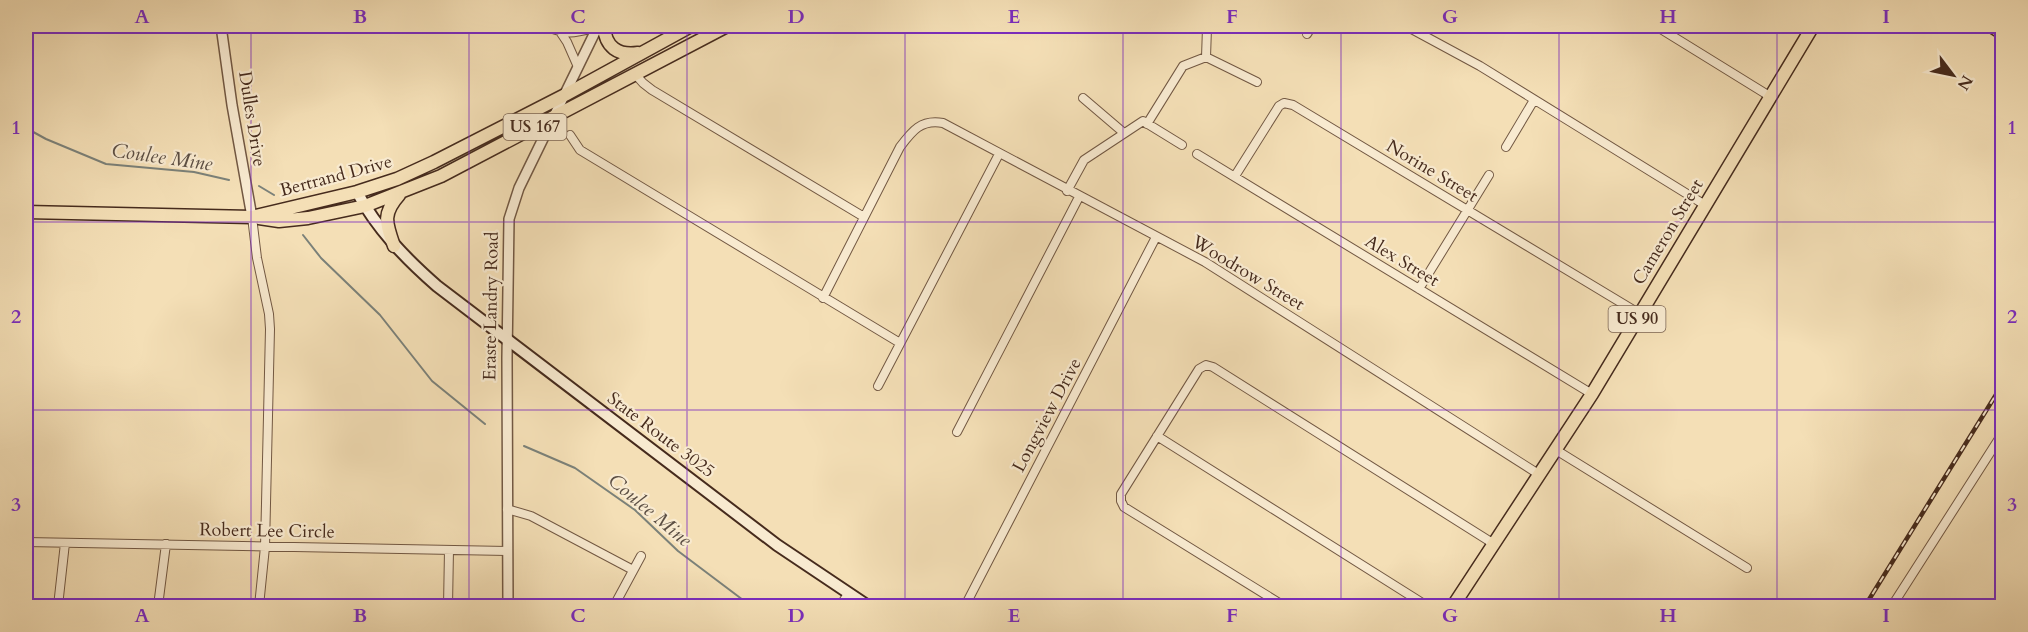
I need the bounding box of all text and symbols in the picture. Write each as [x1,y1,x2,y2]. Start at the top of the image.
text: A [134,3,150,30]
text: B [353,3,367,30]
text: C [570,3,586,30]
text: D [787,3,805,30]
text: E [1008,3,1020,30]
text: F [1226,3,1238,30]
text: G [1442,3,1458,30]
text: H [1659,3,1677,30]
text: I [1882,3,1890,30]
north arrow [1923,45,1983,105]
street label: Dulles Drive [232,70,272,168]
text: N [1952,71,1978,94]
text: 1 [11,114,21,141]
road number: US 167 [504,114,566,140]
text: 1 [2007,114,2017,141]
street label: Norine Street [1381,134,1483,208]
water label: Coulee Mine [110,137,214,177]
street label: Bertrand Drive [277,149,395,203]
street label: Cameron Street [1626,174,1710,290]
street label: Woodrow Street [1186,229,1309,317]
street label: Alex Street [1360,229,1444,293]
street label: Eraste Landry Road [477,231,505,381]
text: 2 [11,303,21,330]
text: 2 [2007,303,2017,330]
road number: US 90 [1608,306,1666,332]
street label: Longview Drive [1006,353,1088,477]
street label: State Route 3025 [602,386,720,484]
water label: Coulee Mine [603,467,698,553]
text: 3 [11,491,21,518]
text: 3 [2007,491,2017,518]
street label: Robert Lee Circle [199,517,335,545]
text: A [134,602,150,629]
text: B [353,602,367,629]
text: C [570,602,586,629]
text: D [787,602,805,629]
text: E [1008,602,1020,629]
text: F [1226,602,1238,629]
text: G [1442,602,1458,629]
text: H [1659,602,1677,629]
text: I [1882,602,1890,629]

